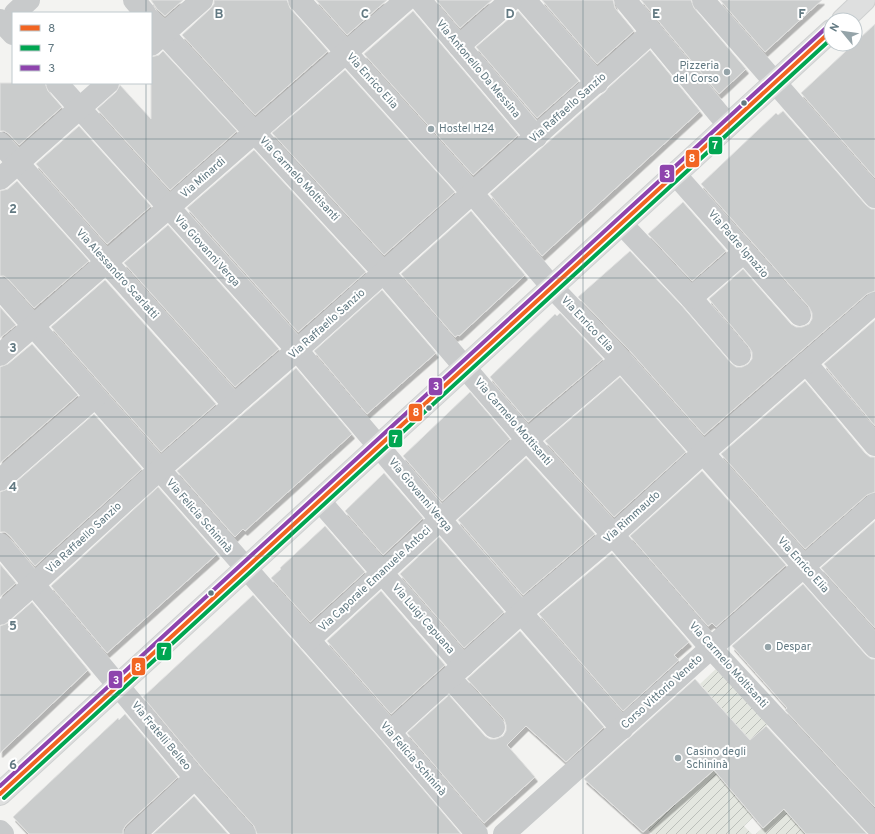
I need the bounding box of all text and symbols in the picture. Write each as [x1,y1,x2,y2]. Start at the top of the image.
text: B [215,7,224,23]
text: C [361,7,369,23]
text: D [505,7,515,23]
text: E [652,7,660,23]
text: F [798,7,806,23]
legend [12,12,152,84]
north arrow [823,12,863,52]
street label: Via Antonello Da Messina [433,17,523,121]
text: 8 [48,21,55,37]
text: N [827,21,843,34]
text: 7 [48,41,54,57]
street label: Via Enrico Elia [343,50,401,112]
place label: Pizzeria del Corso [673,59,719,86]
text: 3 [48,61,55,77]
marker: Pizzeria del Corso [722,67,732,77]
street label: Via Raffaello Sanzio [527,70,609,146]
unlabelled marker [739,98,749,108]
place label: Hostel H24 [439,122,495,136]
marker: Hostel H24 [426,124,436,134]
street label: Via Carmelo Moltisanti [256,134,342,224]
line badge: 7 [708,136,723,155]
text: 7 [712,139,718,153]
line badge: 8 [685,149,700,168]
text: 8 [689,152,696,166]
street label: Via Minardi [178,155,228,201]
line badge: 3 [659,164,675,183]
text: 3 [664,168,670,182]
text: 2 [9,202,17,218]
street label: Via Padre Ignazio [705,207,771,281]
street label: Via Giovanni Verga [171,212,243,290]
street label: Via Alessandro Scarlatti [73,226,161,322]
street label: Via Raffaello Sanzio [286,286,368,362]
street label: Via Enrico Elia [558,293,616,355]
text: 3 [9,341,17,357]
street label: Via Carmelo Moltisanti [471,376,555,468]
line badge: 3 [428,377,443,396]
text: 3 [433,380,439,394]
line badge: 8 [408,403,423,422]
unlabelled marker [424,403,434,413]
text: 8 [413,406,420,420]
line badge: 7 [388,429,403,448]
text: 7 [392,433,398,447]
street label: Via Giovanni Verga [385,455,455,535]
street label: Via Felicia Schininà [163,476,235,556]
text: 4 [9,480,17,496]
street label: Via Rimmaudo [601,488,663,546]
street label: Via Raffaello Sanzio [43,499,125,577]
street label: Via Caporale Emanuele Antoci [316,523,434,635]
street label: Via Enrico Elia [774,534,832,596]
street label: Via Luigi Capuana [389,581,457,657]
unlabelled marker [206,588,216,598]
text: 5 [9,619,17,635]
street label: Via Carmelo Moltisanti [686,619,770,711]
place label: Despar [776,640,812,654]
line badge: 7 [156,642,172,661]
marker: Despar [763,642,773,652]
text: 7 [161,645,167,659]
street label: Corso Vittorio Veneto [618,652,706,732]
line badge: 8 [131,657,146,676]
text: 8 [135,661,142,675]
line badge: 3 [108,670,123,689]
text: 3 [113,674,119,688]
street label: Via Fratelli Belleo [128,699,194,773]
street label: Via Felicia Schininà [377,719,449,799]
place label: Casino degli Schininà [686,745,746,772]
marker: Casino degli Schininà [673,753,683,763]
text: 6 [9,758,17,774]

